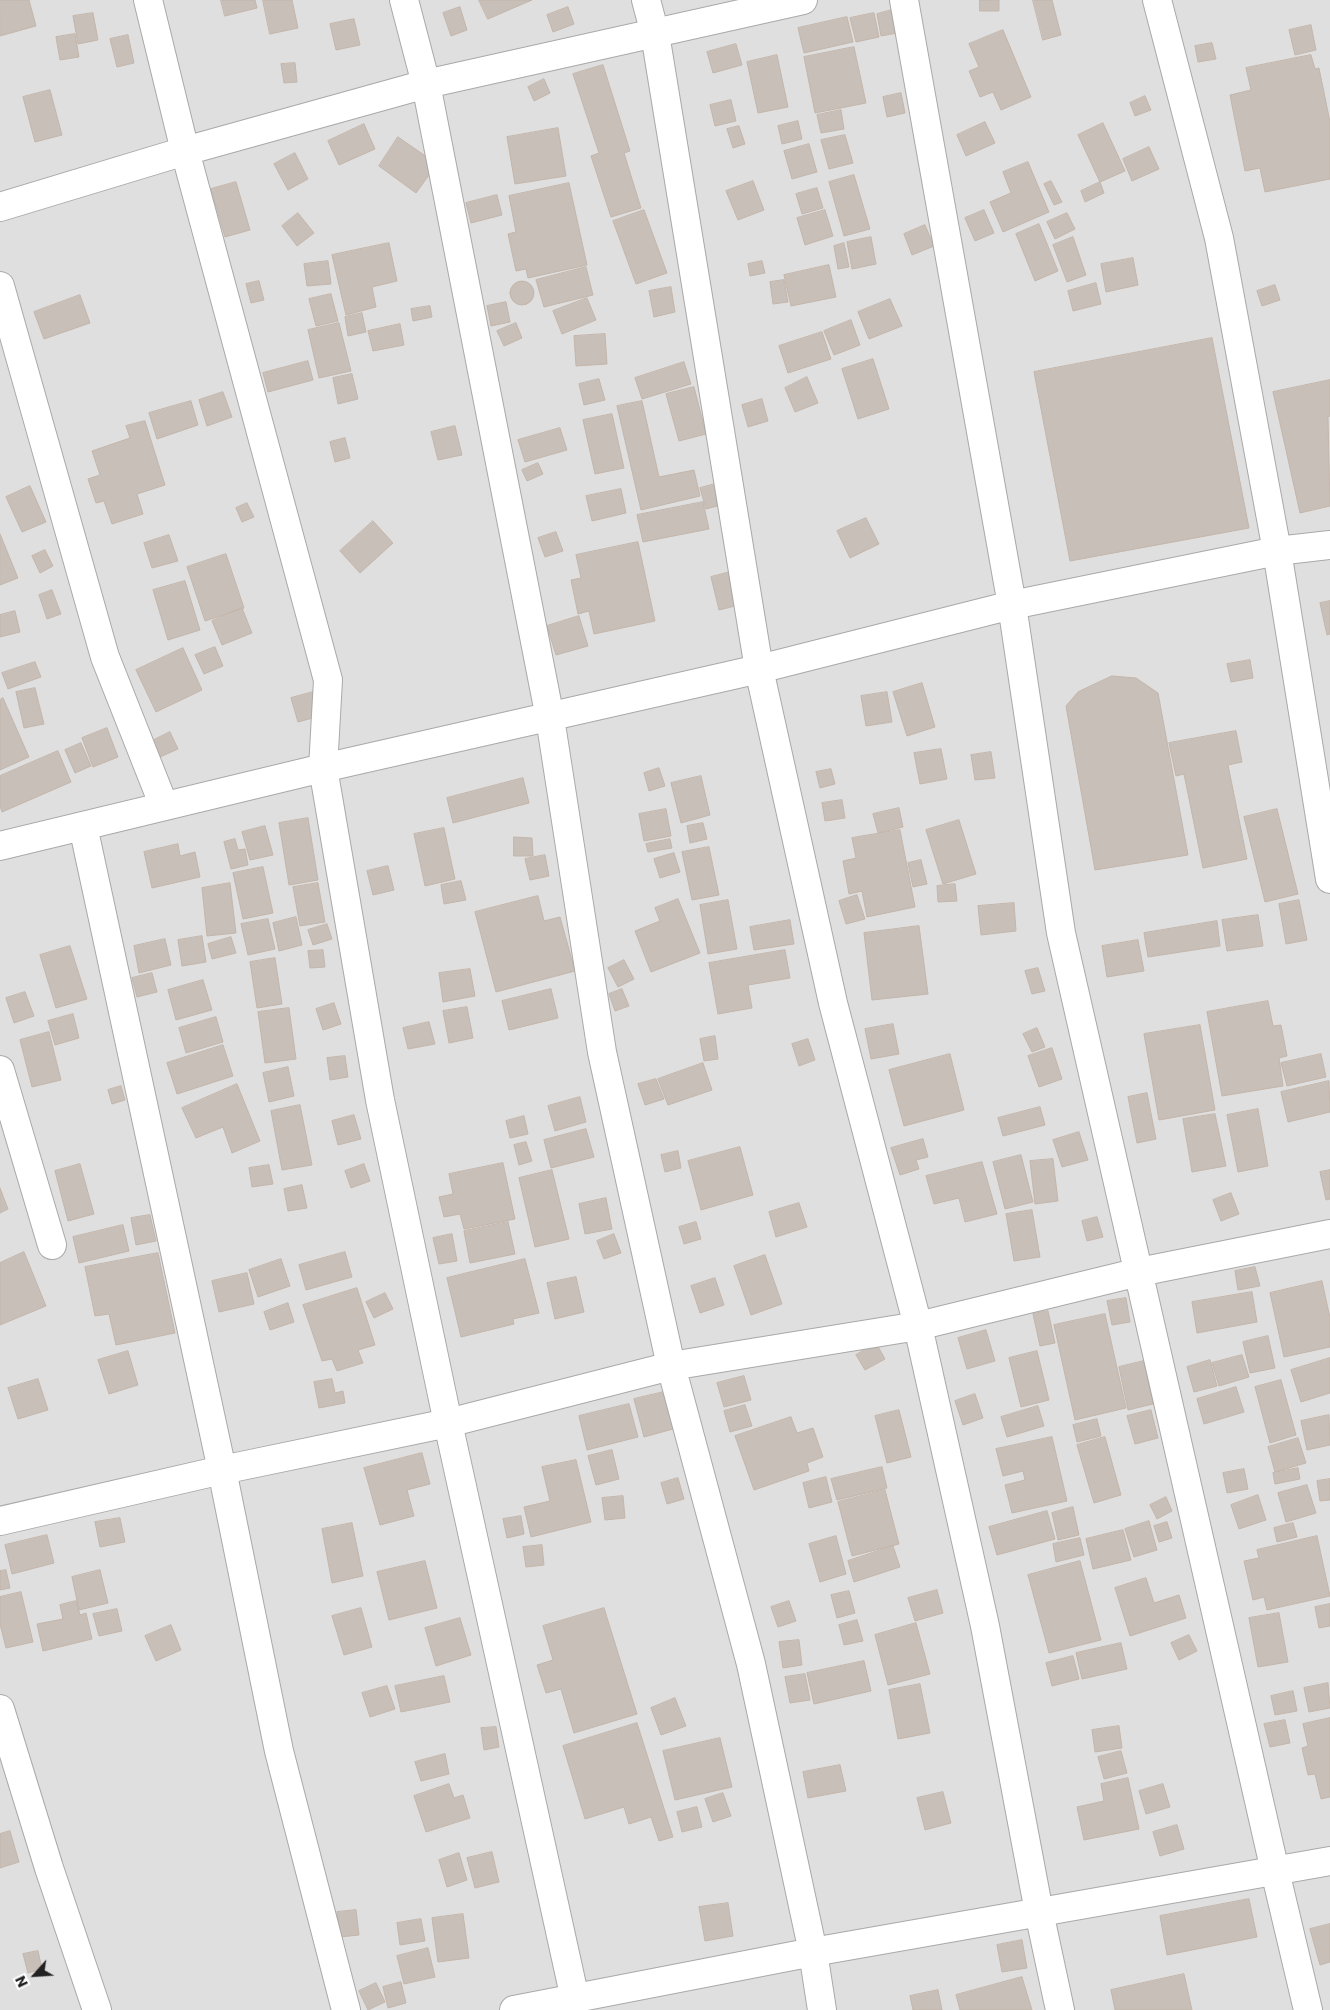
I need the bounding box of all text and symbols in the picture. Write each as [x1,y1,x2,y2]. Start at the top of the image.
north arrow [10,1950,60,2000]
text: N [10,1972,33,1991]

